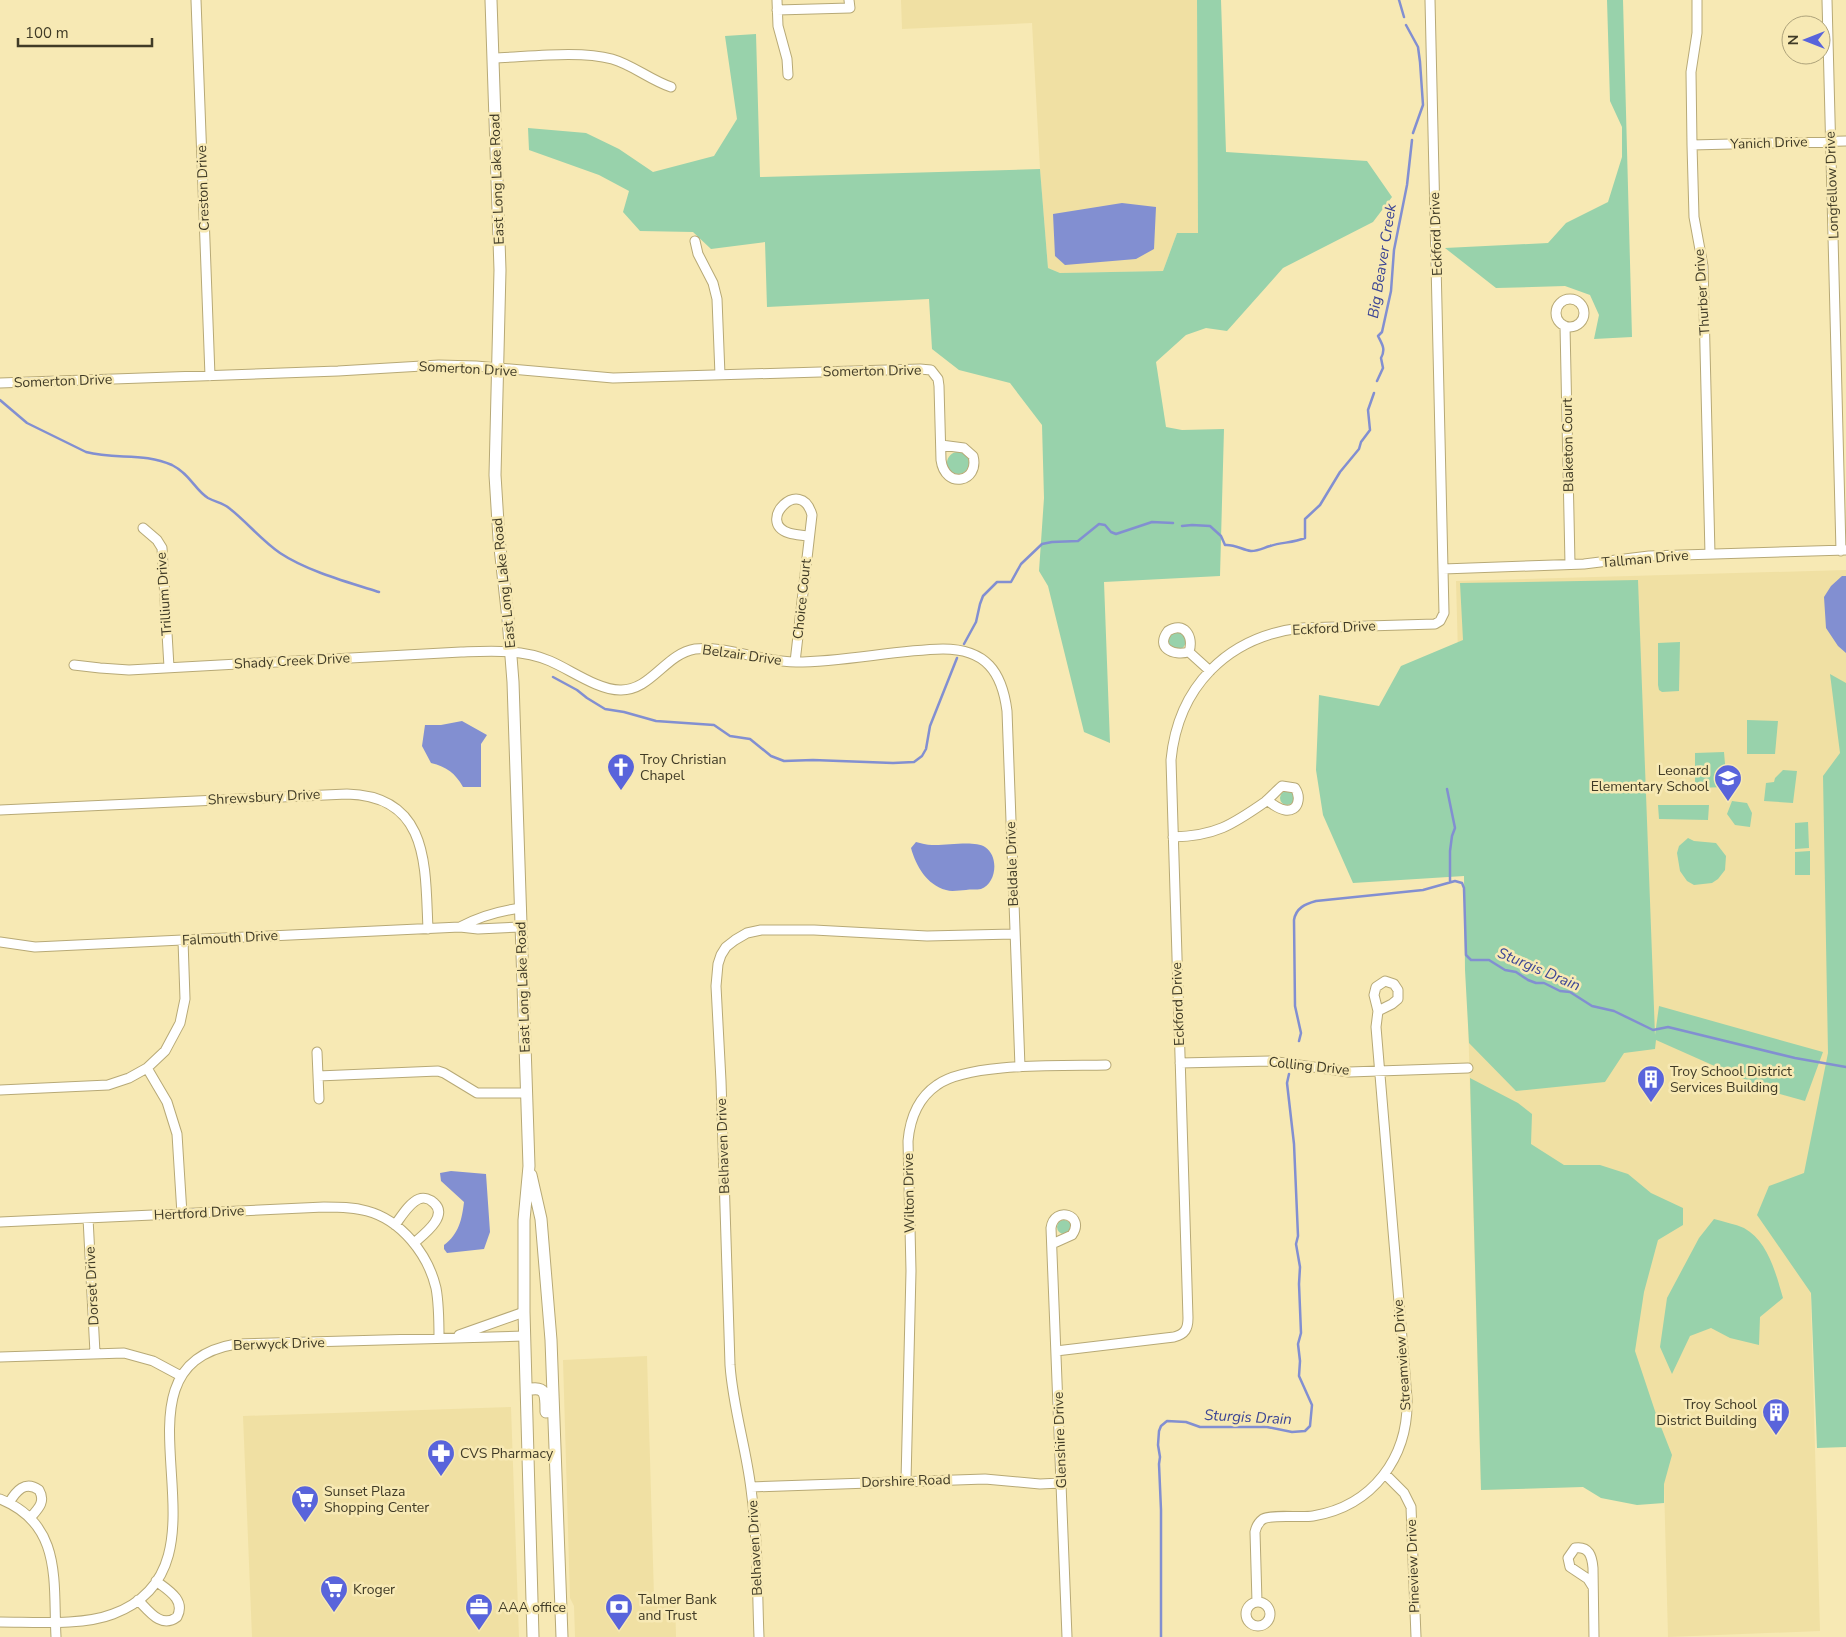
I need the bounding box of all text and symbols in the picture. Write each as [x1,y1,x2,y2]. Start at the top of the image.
scale bar [18,15,151,47]
north arrow [1781,15,1831,65]
text: 100 m [25,23,69,43]
text: N [1784,35,1803,45]
street label: East Long Lake Road [485,113,509,245]
street label: Longfellow Drive [1821,131,1843,239]
street label: Yanich Drive [1729,132,1808,154]
street label: Creston Drive [192,145,214,231]
street label: Eckford Drive [1425,192,1447,276]
water label: Big Beaver Creek [1363,202,1401,320]
street label: Thurber Drive [1690,248,1714,336]
street label: Somerton Drive [418,357,518,381]
street label: Somerton Drive [823,361,921,381]
street label: Somerton Drive [13,370,113,392]
street label: Blaketon Court [1558,398,1578,492]
street label: East Long Lake Road [488,517,520,649]
street label: Tallman Drive [1601,546,1689,572]
street label: Trillium Drive [152,552,176,636]
street label: Choice Court [788,558,816,640]
street label: Eckford Drive [1292,616,1376,640]
street label: Belzair Drive [701,640,783,670]
street label: Shady Creek Drive [234,648,350,674]
place label: Troy Christian Chapel [640,750,727,785]
church icon: Troy Christian Chapel [606,752,636,791]
place label: Leonard Elementary School [1591,761,1710,796]
school or university icon: Leonard Elementary School [1713,763,1743,802]
street label: Shrewsbury Drive [207,785,321,809]
street label: Beldale Drive [1001,821,1023,907]
street label: East Long Lake Road [511,921,535,1053]
street label: Falmouth Drive [181,926,279,950]
water label: Sturgis Drain [1495,943,1583,995]
street label: Eckford Drive [1167,962,1189,1046]
street label: Colling Drive [1268,1052,1350,1080]
place label: Troy School District Services Building [1670,1062,1792,1097]
building icon: Troy School District Services Building [1636,1064,1666,1103]
street label: Belhaven Drive [712,1098,734,1194]
street label: Wilton Drive [899,1153,919,1233]
street label: Hertford Drive [153,1201,245,1225]
street label: Dorset Drive [80,1246,104,1326]
street label: Streamview Drive [1389,1299,1415,1411]
street label: Berwyck Drive [233,1333,325,1355]
street label: Glenshire Drive [1049,1391,1071,1489]
place label: Troy School District Building [1656,1395,1758,1430]
building icon: Troy School District Building [1761,1397,1791,1436]
water label: Sturgis Drain [1204,1405,1292,1429]
pharmacy icon: CVS Pharmacy [426,1438,456,1477]
place label: CVS Pharmacy [460,1444,554,1463]
street label: Dorshire Road [861,1470,951,1492]
place label: Sunset Plaza Shopping Center [324,1482,429,1517]
supermarket icon: Sunset Plaza Shopping Center [290,1484,320,1523]
street label: Belhaven Drive [743,1500,767,1596]
street label: Pineview Drive [1402,1519,1424,1613]
supermarket icon: Kroger [319,1574,349,1613]
place label: Kroger [353,1580,395,1599]
place label: Talmer Bank and Trust [638,1590,718,1625]
office icon: AAA office [464,1592,494,1631]
bank icon: Talmer Bank and Trust [604,1592,634,1631]
place label: AAA office [498,1598,566,1617]

